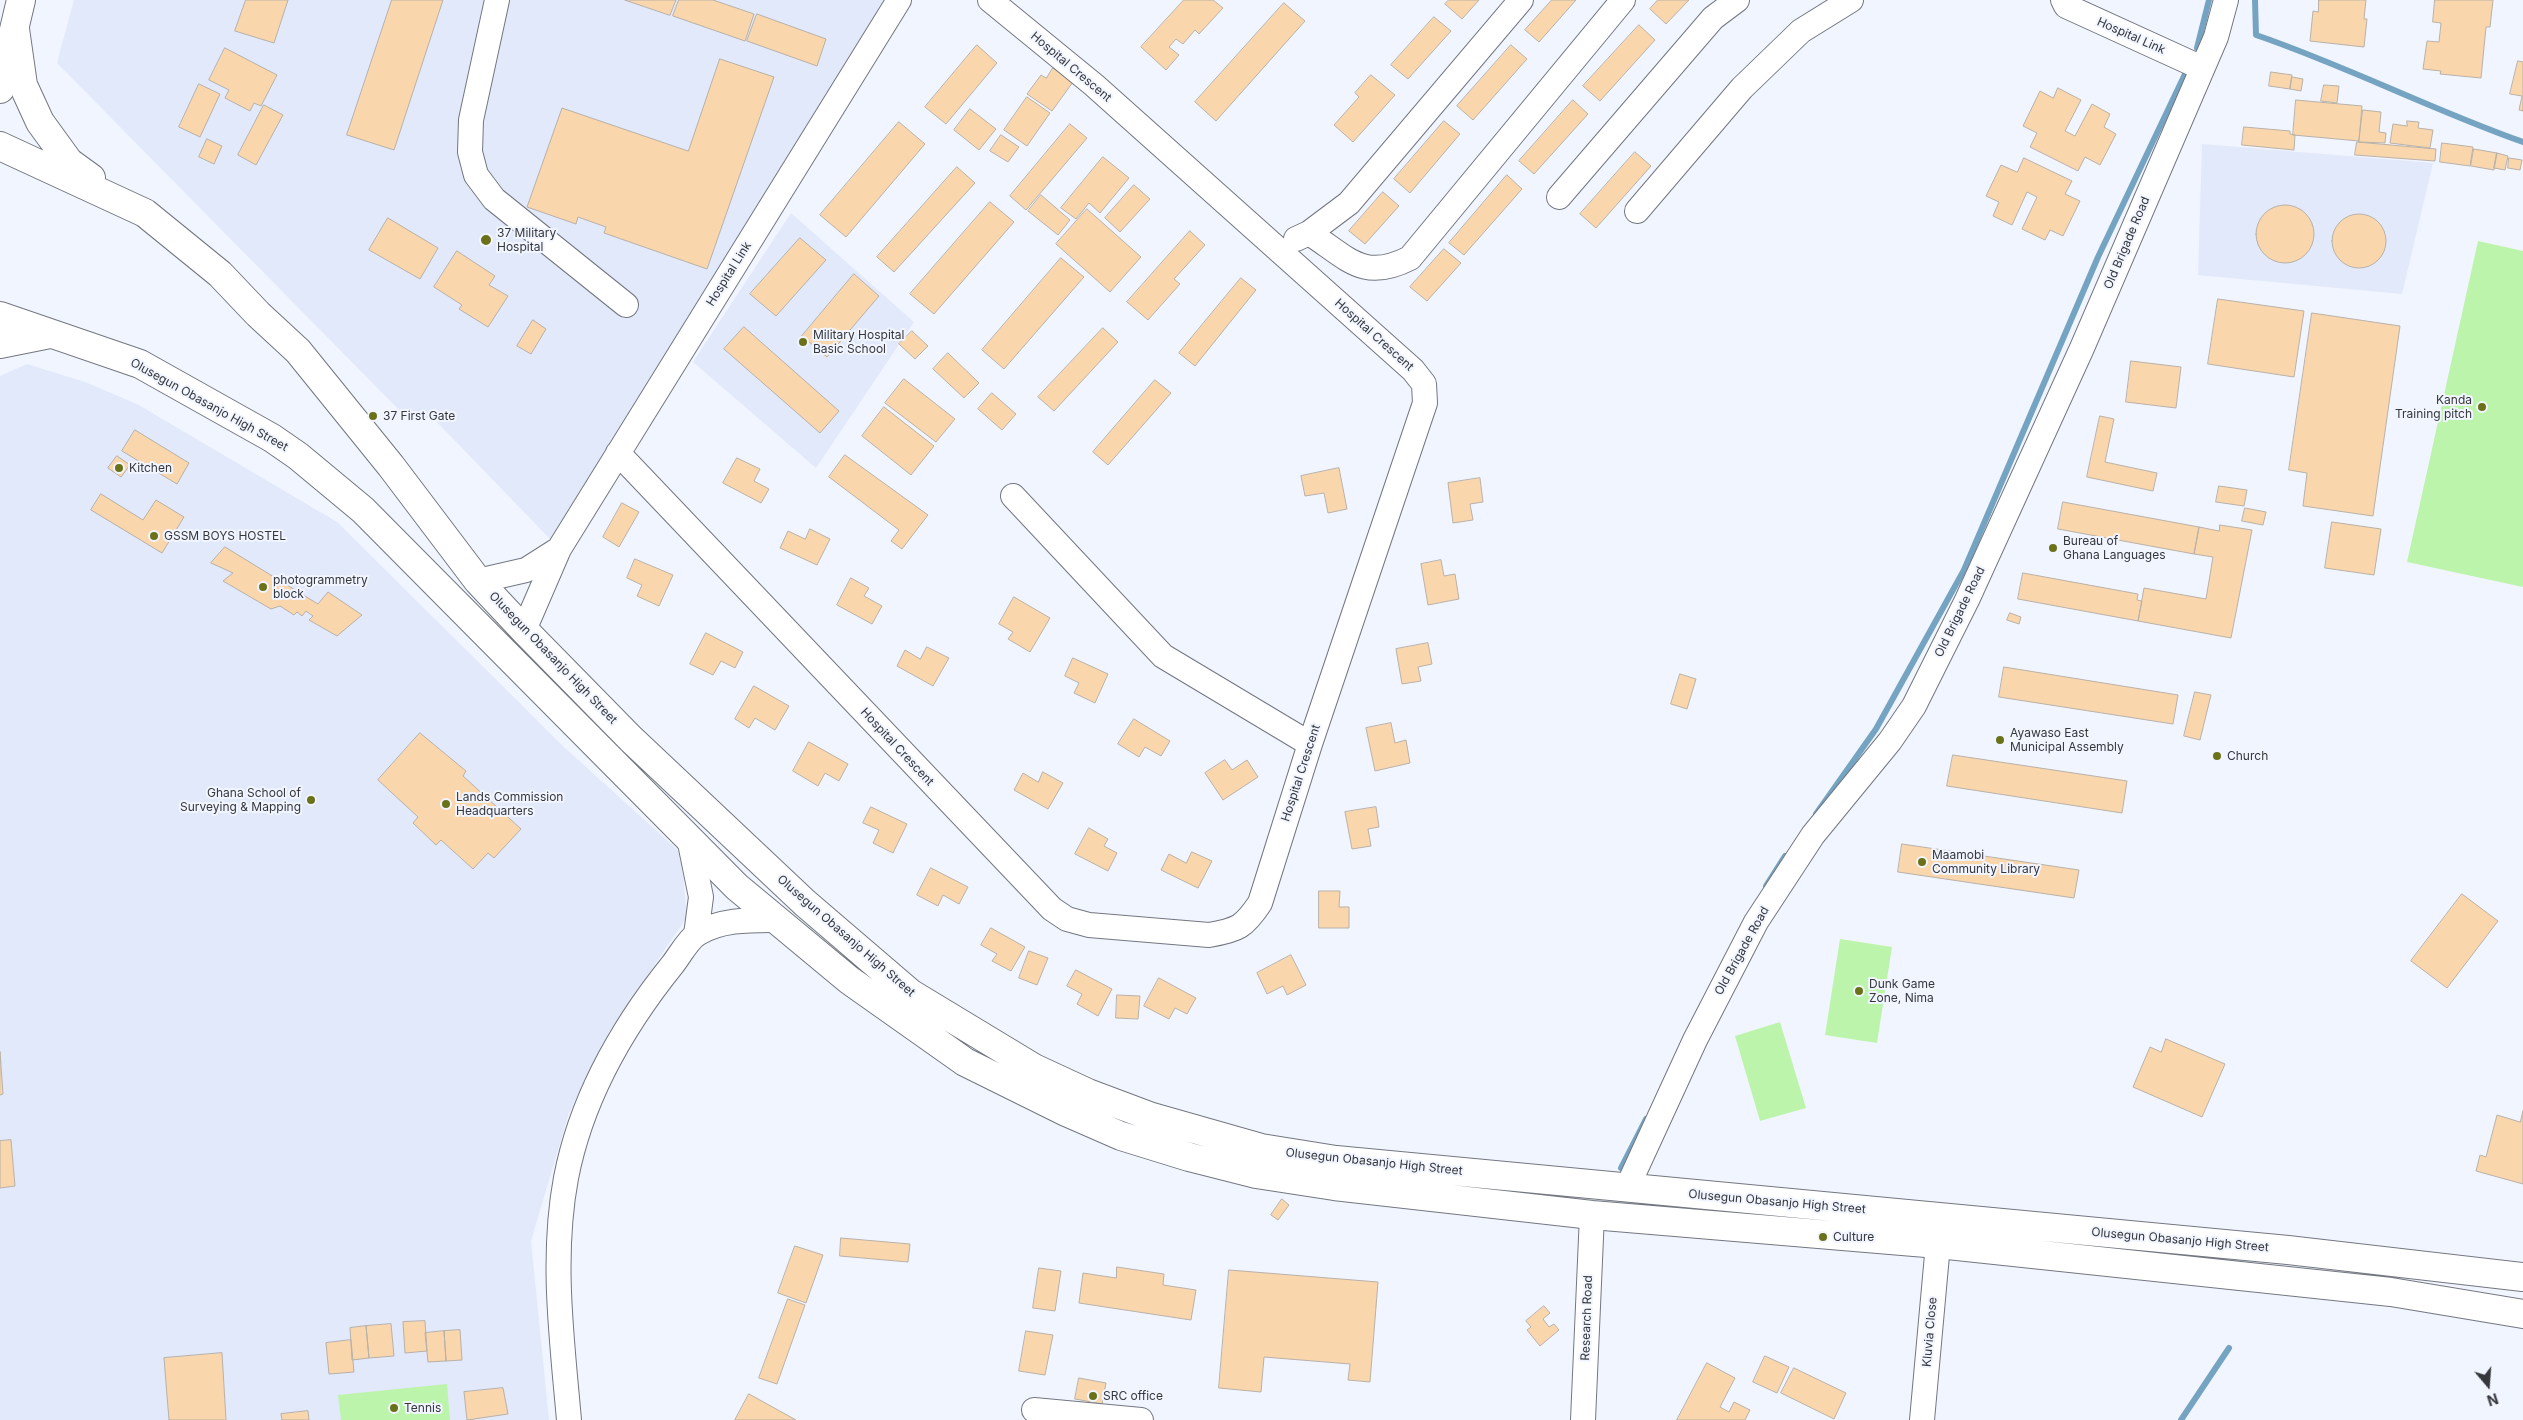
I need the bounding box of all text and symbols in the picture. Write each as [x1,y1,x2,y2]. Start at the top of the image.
street label: Hospital Link [2095,15,2167,57]
street label: Hospital Crescent [1028,29,1114,105]
street label: Old Brigade Road [2101,195,2153,291]
place label: 37 Military Hospital [497,226,556,254]
marker: 37 Military Hospital [479,233,493,247]
street label: Hospital Link [704,239,754,309]
street label: Hospital Crescent [1332,296,1416,374]
place label: Military Hospital Basic School [813,328,904,356]
marker: Military Hospital Basic School [797,336,809,348]
street label: Olusegun Obasanjo High Street [128,356,290,454]
place label: Kanda Training pitch [2395,393,2472,421]
marker: Kanda Training pitch [2476,401,2488,413]
place label: 37 First Gate [383,409,455,423]
marker: 37 First Gate [367,410,379,422]
place label: Kitchen [129,461,172,475]
marker: Kitchen [113,462,125,474]
place label: GSSM BOYS HOSTEL [164,529,286,543]
marker: GSSM BOYS HOSTEL [148,530,160,542]
place label: Bureau of Ghana Languages [2063,534,2165,562]
marker: Bureau of Ghana Languages [2047,542,2059,554]
street label: Old Brigade Road [1932,564,1988,660]
place label: photogrammetry block [273,573,368,601]
marker: photogrammetry block [257,581,269,593]
street label: Olusegun Obasanjo High Street [486,589,620,727]
street label: Hospital Crescent [857,705,937,789]
street label: Hospital Crescent [1279,723,1323,823]
place label: Ayawaso East Municipal Assembly [2010,726,2124,754]
marker: Ayawaso East Municipal Assembly [1994,734,2006,746]
place label: Church [2227,749,2268,763]
marker: Church [2211,750,2223,762]
place label: Ghana School of Surveying & Mapping [180,786,301,814]
place label: Lands Commission Headquarters [456,790,563,818]
marker: Ghana School of Surveying & Mapping [305,794,317,806]
marker: Lands Commission Headquarters [440,798,452,810]
place label: Maamobi Community Library [1932,848,2040,876]
marker: Maamobi Community Library [1916,856,1928,868]
street label: Olusegun Obasanjo High Street [774,872,918,1000]
street label: Old Brigade Road [1712,904,1772,998]
place label: Dunk Game Zone, Nima [1869,977,1935,1005]
marker: Dunk Game Zone, Nima [1853,985,1865,997]
street label: Olusegun Obasanjo High Street [1285,1146,1463,1178]
street label: Olusegun Obasanjo High Street [1688,1187,1866,1217]
street label: Olusegun Obasanjo High Street [2091,1225,2269,1255]
place label: Culture [1833,1230,1874,1244]
marker: Culture [1817,1231,1829,1243]
street label: Research Road [1578,1275,1596,1361]
street label: Kluvia Close [1920,1296,1940,1368]
north arrow [2463,1360,2513,1410]
place label: SRC office [1103,1389,1163,1403]
marker: SRC office [1087,1390,1099,1402]
text: N [2485,1390,2500,1409]
place label: Tennis [404,1401,441,1415]
marker: Tennis [388,1402,400,1414]

